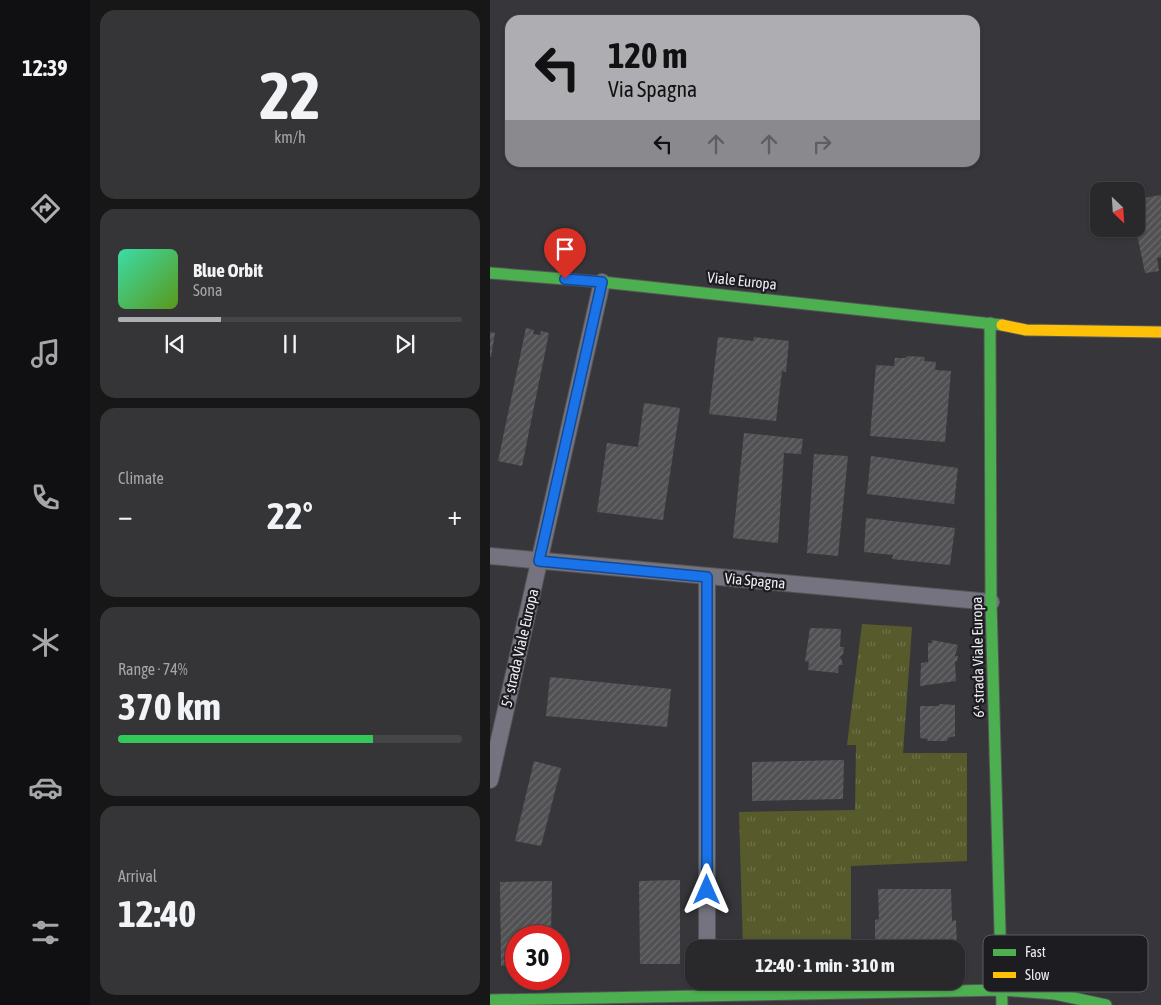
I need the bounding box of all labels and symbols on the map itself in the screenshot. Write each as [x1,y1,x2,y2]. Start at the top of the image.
north arrow [1090,182,1145,238]
pin [544,228,586,279]
street label: Viale Europa [707,268,778,293]
street label: Via Spagna [724,569,786,592]
street label: 5^ strada Viale Europa [498,587,541,709]
street label: 6^ strada Viale Europa [968,596,987,718]
position arrow [680,863,732,915]
speed limit sign: 30 [505,925,570,990]
legend [983,935,1148,992]
text: Fast [1025,944,1046,960]
text: Slow [1025,967,1050,983]

